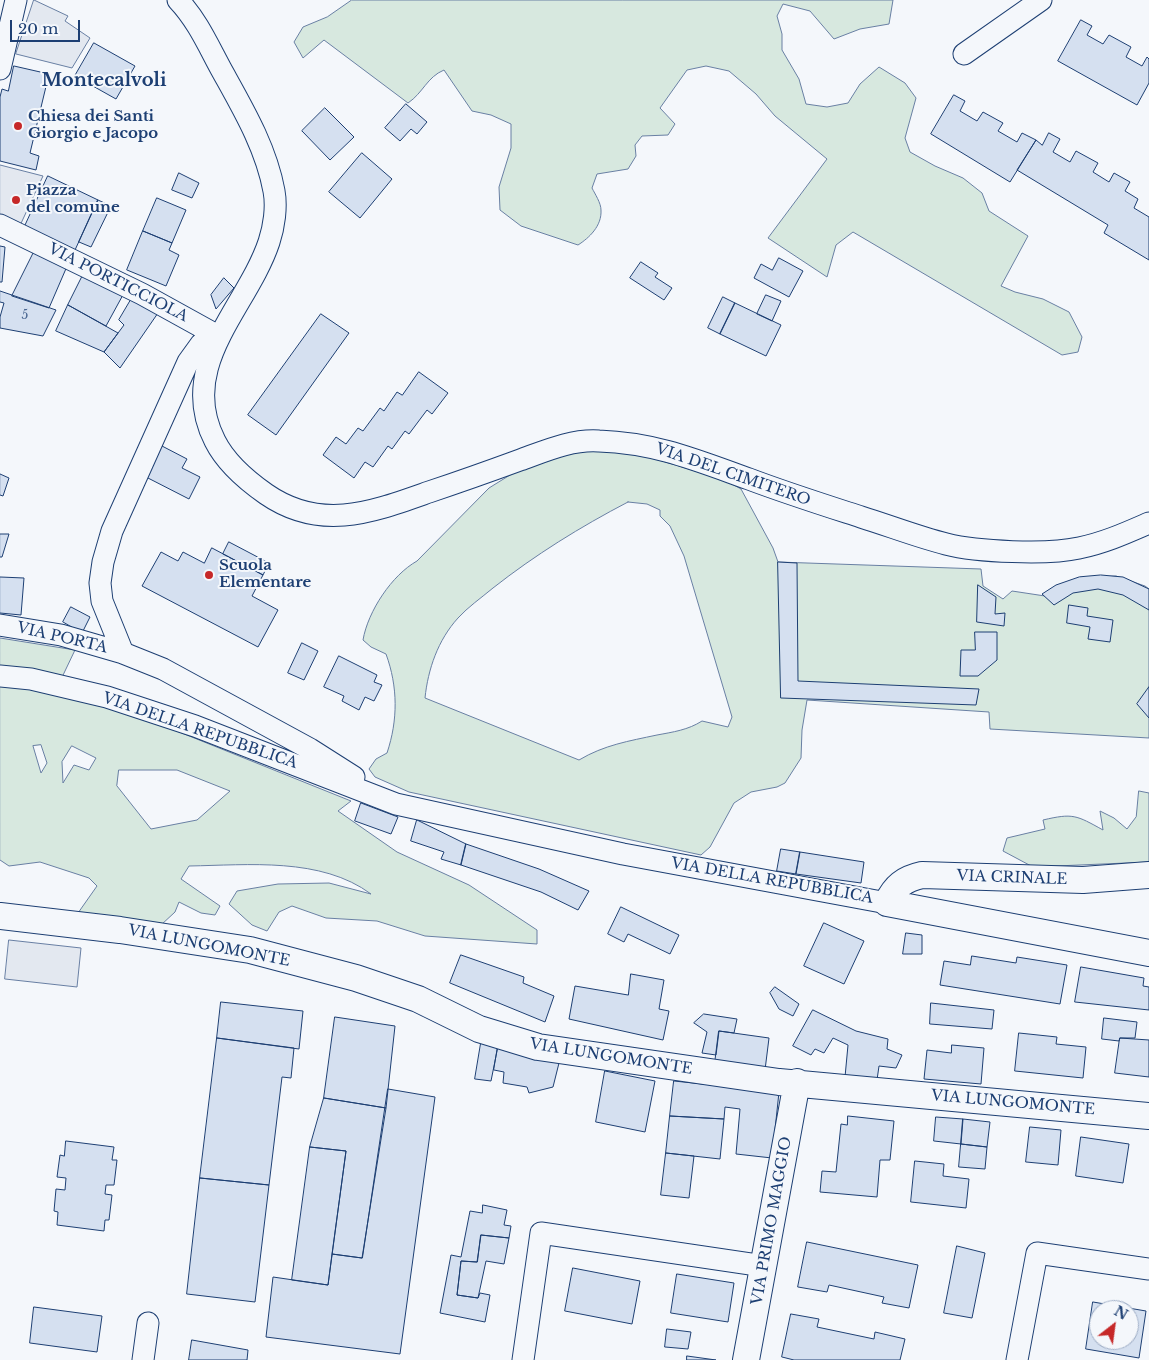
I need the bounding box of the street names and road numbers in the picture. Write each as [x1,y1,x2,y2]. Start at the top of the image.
street label: VIA PORTICCIOLA [45,240,191,326]
street label: VIA DEL CIMITERO [653,440,813,510]
street label: VIA PORTA [15,619,109,657]
street label: VIA DELLA REPUBBLICA [100,689,300,773]
street label: VIA DELLA REPUBBLICA [670,854,874,908]
street label: VIA CRINALE [956,867,1068,889]
street label: VIA LUNGOMONTE [127,921,291,971]
street label: VIA LUNGOMONTE [528,1035,694,1079]
street label: VIA LUNGOMONTE [930,1087,1096,1119]
street label: VIA PRIMO MAGGIO [748,1135,796,1307]

